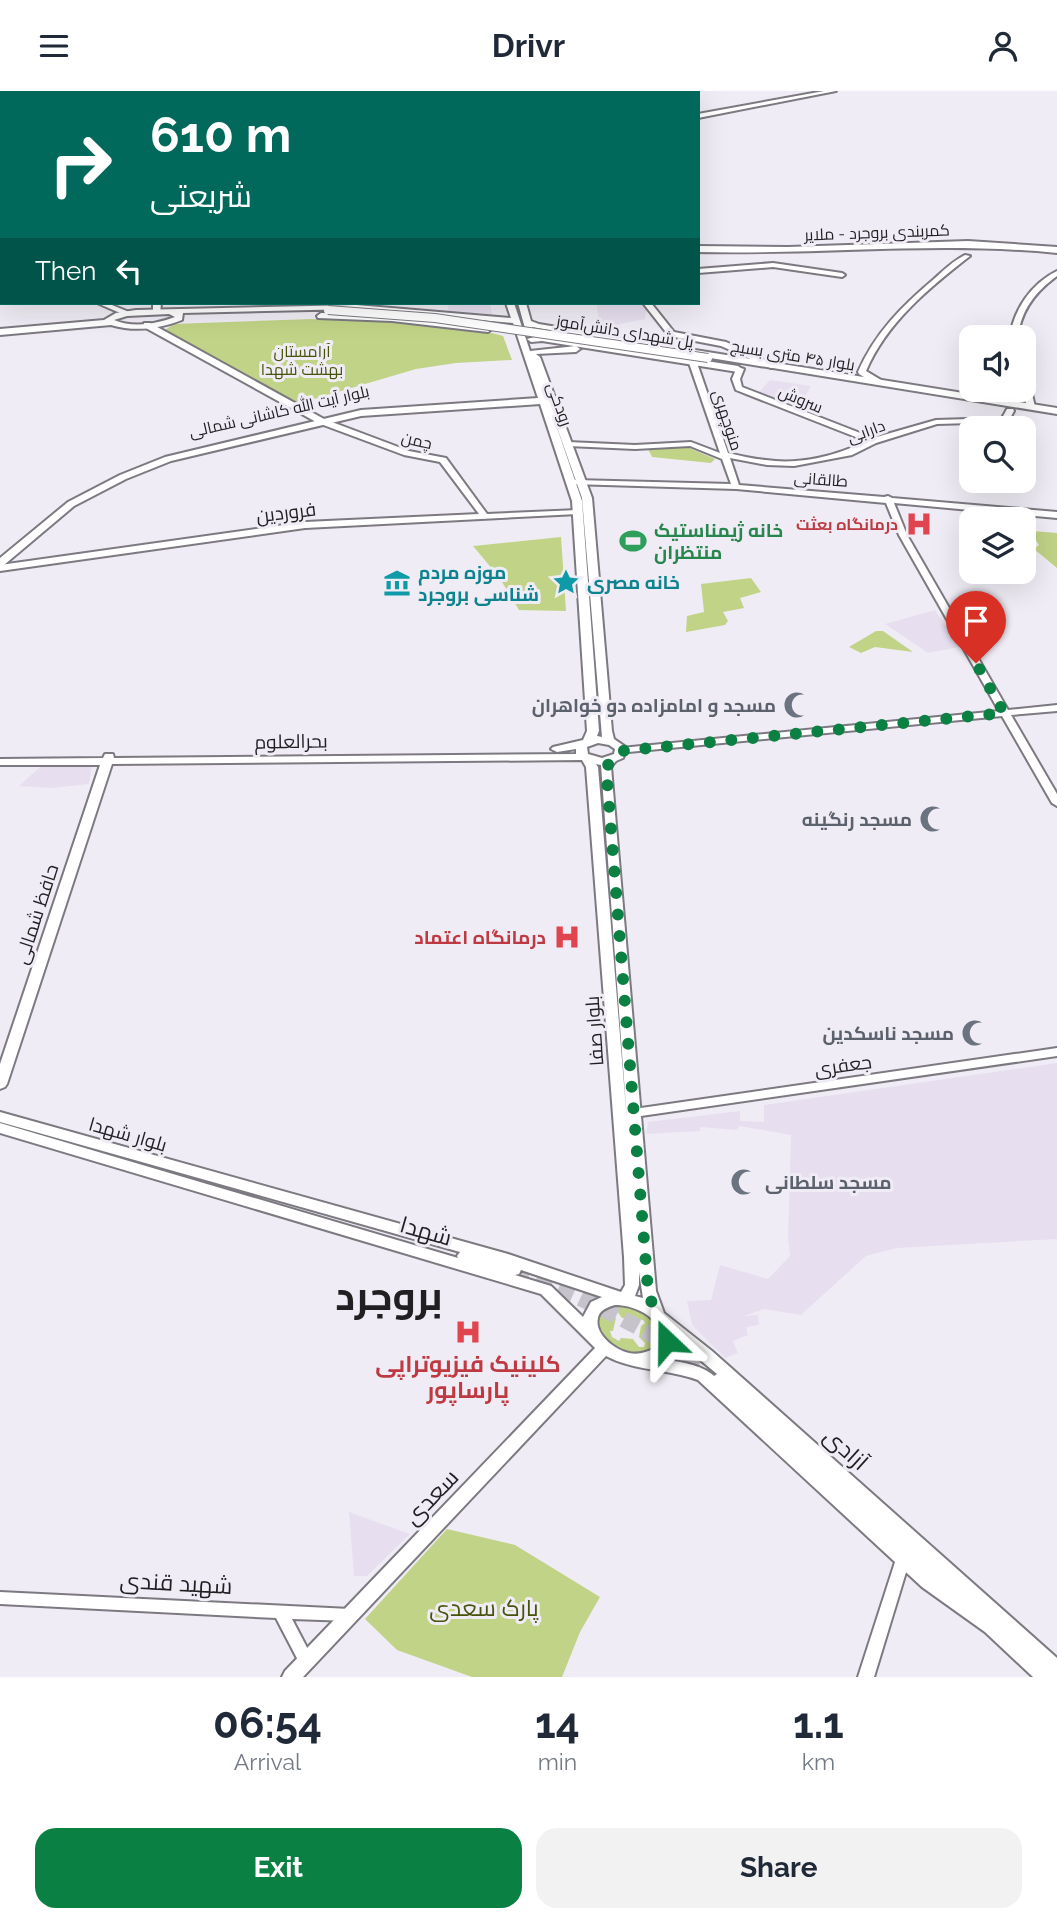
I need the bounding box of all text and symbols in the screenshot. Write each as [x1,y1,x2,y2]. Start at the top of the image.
icon: menu [35,27,73,65]
text: Drivr [492,27,565,64]
icon: person [984,27,1022,65]
text: 610 m [150,106,291,163]
icon: right [35,119,126,210]
text: شریعتی [150,177,252,214]
street label: کمربندی بروجرد - ملایر [803,220,950,246]
icon: left [110,252,148,290]
text: Then [35,256,96,286]
street label: پل شهدای دانش‌آموز [554,311,696,354]
map controls [959,325,1036,584]
button: sound [959,325,1036,402]
street label: بلوار ۴۵ متری بسیج [729,336,856,377]
park label: آرامستان بهشت شهدا [261,342,343,380]
street label: رودکی [542,380,576,429]
street label: بلوار آیت الله کاشانی شمالی [187,381,371,442]
street label: سروش [776,382,826,418]
street label: منوچهری [707,387,746,454]
street label: دارابی [845,416,888,448]
button: search [959,416,1036,493]
street label: چمن [399,428,434,455]
street label: طالقانی [793,468,849,492]
street label: فروردین [255,497,317,528]
button: layers [959,507,1036,584]
hospital icon: درمانگاه بعثت [904,509,934,539]
place label: درمانگاه بعثت [796,515,898,534]
place label: خانه ژیمناستیک منتظران [654,519,783,564]
sports icon: خانه ژیمناستیک منتظران [618,526,648,556]
place label: موزه مردم شناسی بروجرد [418,561,539,606]
place icon: خانه مصری [551,567,581,597]
museum icon: موزه مردم شناسی بروجرد [382,568,412,598]
place label: خانه مصری [587,571,680,594]
pin [946,591,1006,663]
icon: arrive [957,602,995,640]
mosque icon: مسجد و امامزاده دو خواهران [782,690,812,720]
place label: مسجد و امامزاده دو خواهران [532,694,776,717]
street label: بحرالعلوم [254,729,328,756]
mosque icon: مسجد رنگینه [918,804,948,834]
place label: مسجد رنگینه [802,808,912,831]
street label: حافظ شمالی [9,861,63,967]
hospital icon: درمانگاه اعتماد [552,922,582,952]
place label: درمانگاه اعتماد [414,926,546,949]
street label: بلوار صفا [581,995,608,1067]
mosque icon: مسجد ناسکدین [960,1018,990,1048]
place label: مسجد ناسکدین [822,1022,954,1045]
street label: جعفری [813,1050,873,1081]
street label: بلوار شهدا [86,1112,170,1157]
mosque icon: مسجد سلطانی [729,1167,759,1197]
place label: مسجد سلطانی [765,1171,892,1194]
street label: شهدا [397,1210,455,1252]
district label: بروجرد [335,1272,443,1320]
position arrow [630,1304,704,1378]
hospital icon: کلینیک فیزیوتراپی پارساپور [453,1317,483,1347]
place label: کلینیک فیزیوتراپی پارساپور [375,1350,561,1406]
street label: آزادی [818,1422,874,1476]
street label: سعدی [398,1463,464,1531]
street label: شهید قندی [119,1566,233,1600]
park label: پارک سعدی [429,1594,539,1623]
text: 06:54 [213,1699,322,1748]
text: 14 [535,1699,580,1748]
text: 1.1 [793,1699,844,1748]
text: Arrival [234,1748,301,1775]
text: min [538,1748,577,1775]
text: km [802,1748,835,1775]
button: Exit [35,1828,522,1908]
button: Share [536,1828,1022,1908]

